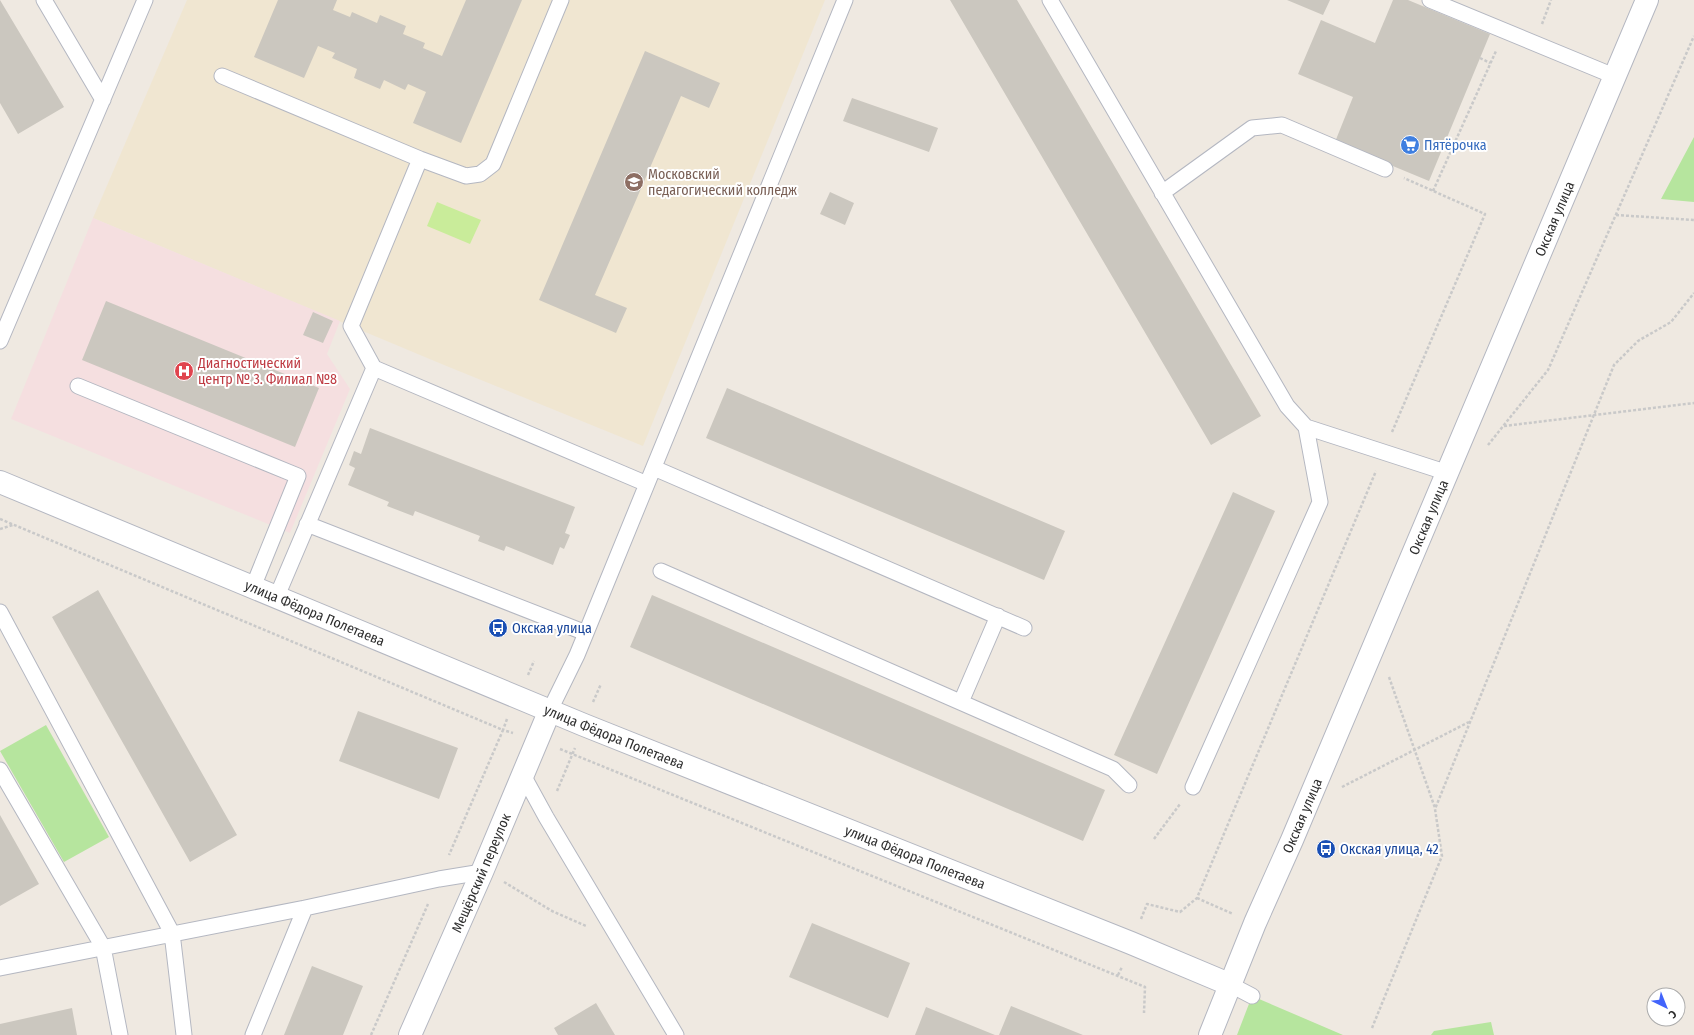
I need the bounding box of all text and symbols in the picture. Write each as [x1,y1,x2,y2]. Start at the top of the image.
supermarket icon: Пятёрочка [1399,134,1421,156]
place label: Пятёрочка [1424,137,1487,154]
place label: Московский педагогический колледж [648,166,797,199]
school or university icon: Московский педагогический колледж [623,171,645,193]
street label: Окская улица [1531,179,1578,259]
place label: Диагностический центр № 3. Филиал №8 [197,355,337,388]
hospital icon: Диагностический центр № 3. Филиал №8 [173,360,195,382]
street label: Окская улица [1405,477,1452,557]
street label: улица Фёдора Полетаева [242,576,387,650]
bus stop icon: Окская улица [487,617,509,639]
place label: Окская улица [512,620,592,637]
street label: улица Фёдора Полетаева [542,701,687,773]
street label: Окская улица [1279,775,1326,856]
street label: Мещёрский переулок [448,810,514,935]
street label: улица Фёдора Полетаева [842,821,988,893]
bus stop icon: Окская улица, 42 [1315,838,1337,860]
place label: Окская улица, 42 [1340,841,1439,858]
north arrow [1646,987,1686,1027]
text: С [1666,1007,1679,1021]

